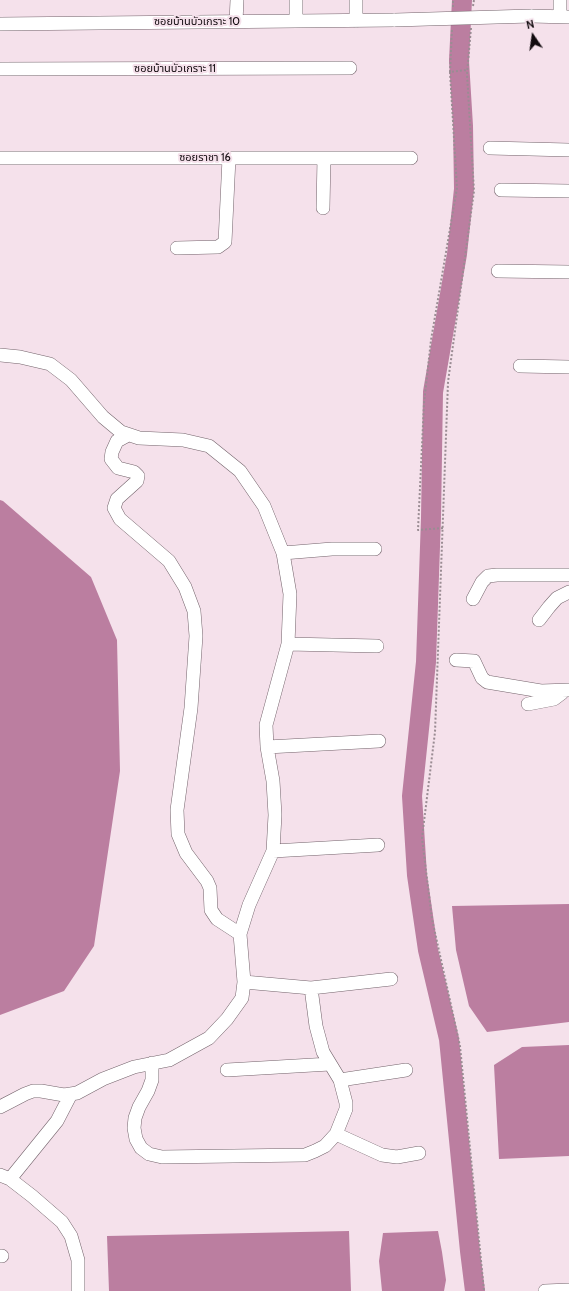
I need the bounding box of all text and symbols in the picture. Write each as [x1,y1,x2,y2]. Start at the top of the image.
street label: ซอยบ้านบัวเกราะ 10 [154,15,240,29]
north arrow [513,16,553,56]
text: N [525,17,536,32]
street label: ซอยบ้านบัวเกราะ 11 [134,62,216,76]
street label: ซอยราชา 16 [179,151,231,165]

